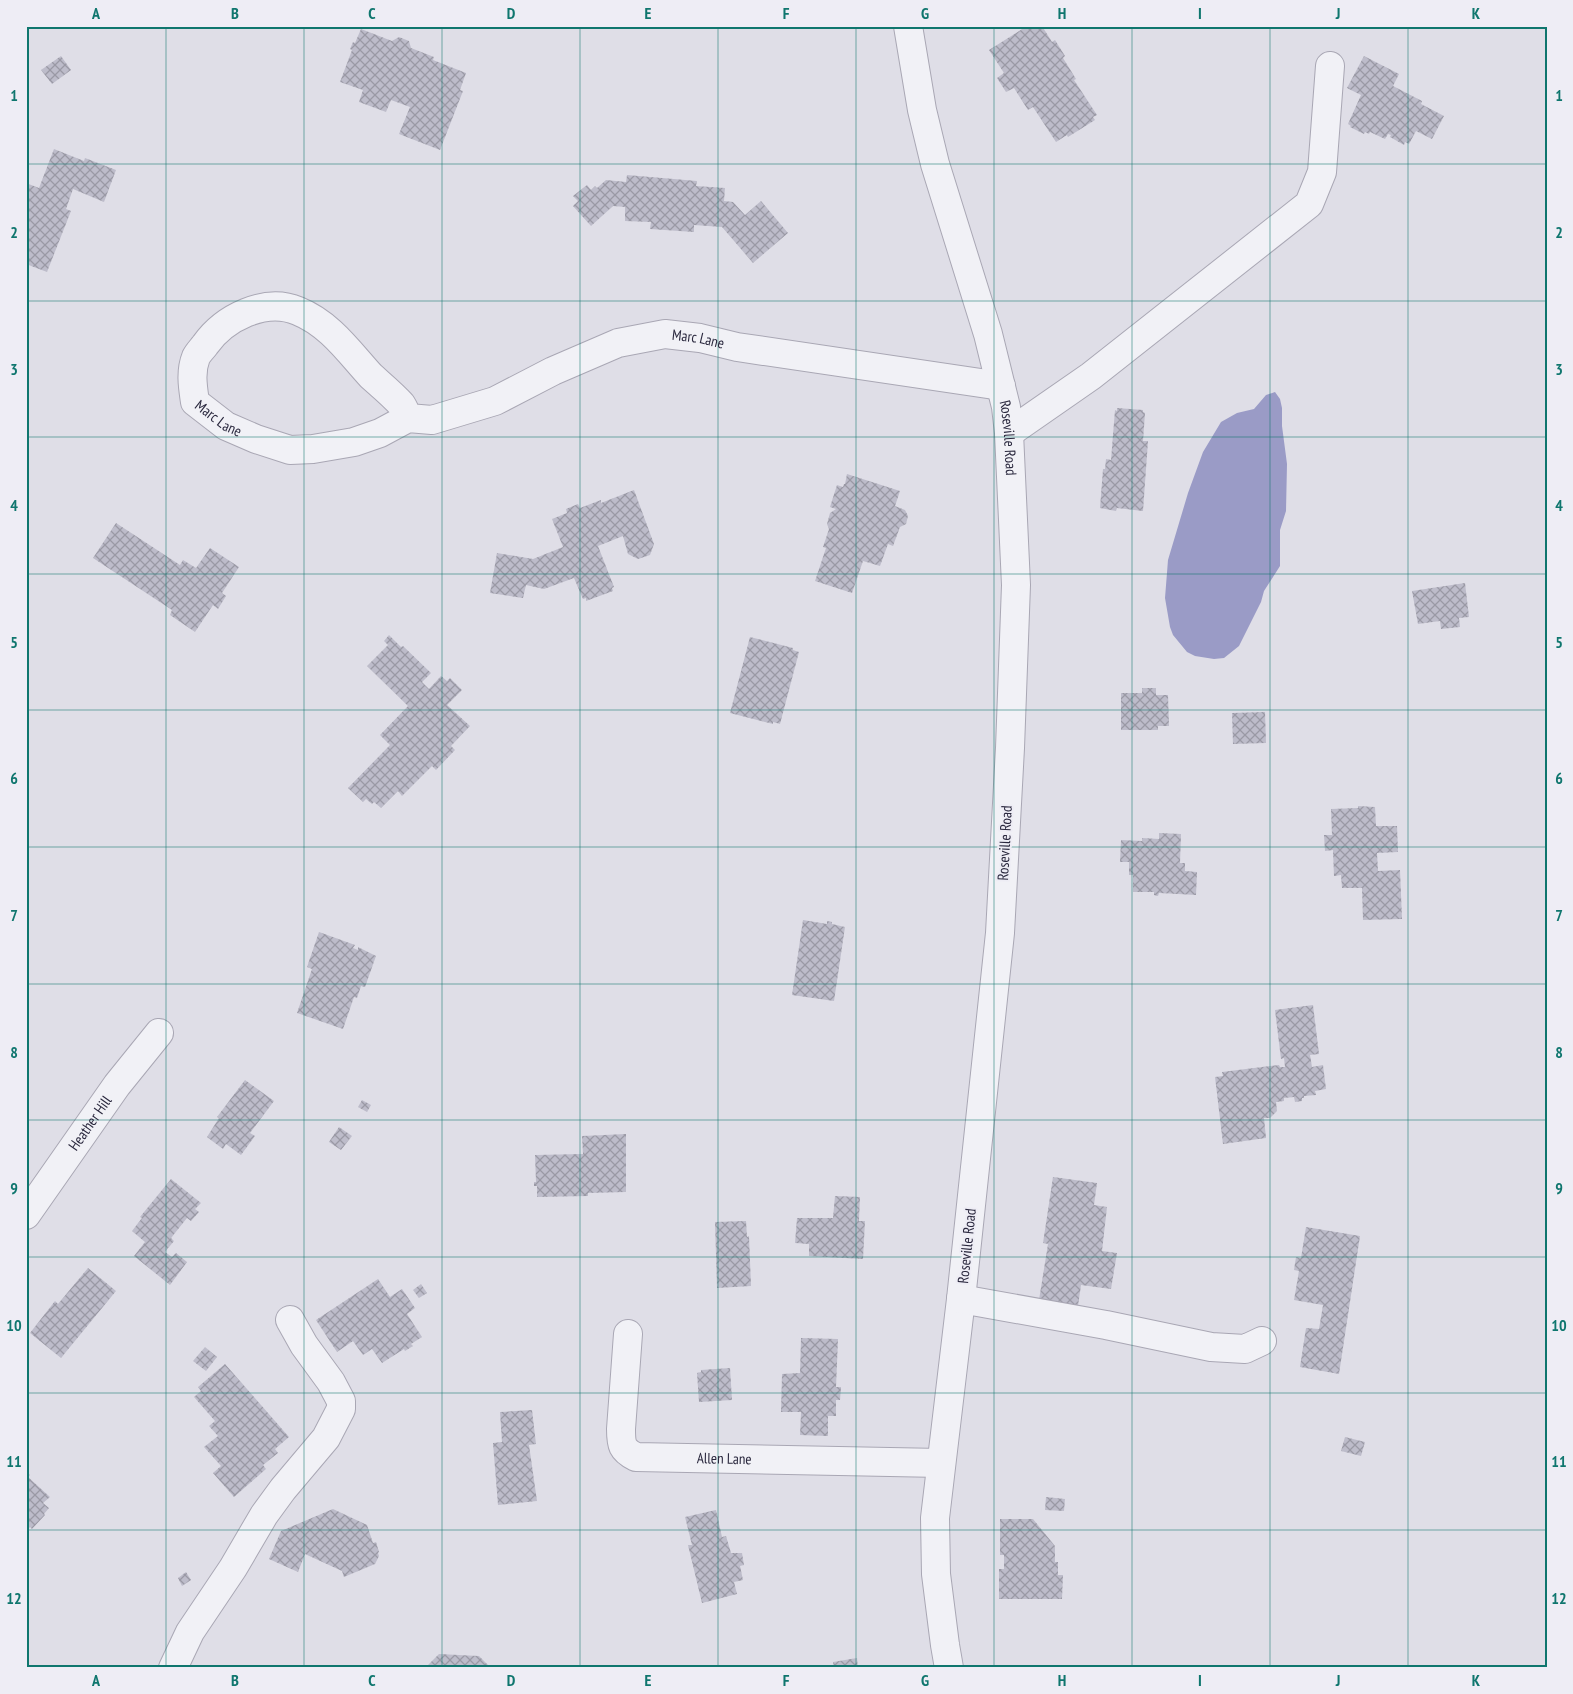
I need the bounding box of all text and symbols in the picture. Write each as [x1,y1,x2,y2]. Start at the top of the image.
text: A [91,3,101,23]
text: B [231,3,239,23]
text: C [368,3,376,23]
text: D [507,3,516,23]
text: E [645,3,652,23]
text: F [783,3,790,23]
text: G [921,3,929,23]
text: H [1058,3,1066,23]
text: I [1198,3,1202,23]
text: J [1335,3,1340,23]
text: K [1472,3,1481,23]
text: 1 [10,85,18,105]
text: 1 [1555,85,1563,105]
text: 2 [10,222,18,242]
text: 2 [1555,222,1563,242]
street label: Marc Lane [671,325,726,353]
text: 3 [10,359,18,379]
text: 3 [1555,359,1563,379]
street label: Marc Lane [191,396,245,441]
street label: Roseville Road [996,398,1021,476]
text: 4 [10,495,18,515]
text: 4 [1555,495,1563,515]
text: 5 [10,632,18,652]
text: 5 [1555,632,1563,652]
text: 6 [10,768,18,788]
text: 6 [1555,768,1563,788]
street label: Roseville Road [993,805,1016,881]
text: 7 [10,905,18,925]
text: 7 [1555,905,1563,925]
text: 8 [10,1042,18,1062]
text: 8 [1555,1042,1563,1062]
street label: Heather Hill [64,1091,116,1154]
text: 9 [10,1178,18,1198]
text: 9 [1555,1178,1563,1198]
street label: Roseville Road [953,1208,980,1284]
text: 10 [6,1315,22,1335]
text: 10 [1551,1315,1567,1335]
street label: Allen Lane [697,1448,752,1468]
text: 11 [6,1451,22,1471]
text: 11 [1551,1451,1567,1471]
text: 12 [6,1588,22,1608]
text: 12 [1551,1588,1567,1608]
text: A [91,1670,101,1690]
text: B [231,1670,239,1690]
text: C [368,1670,376,1690]
text: D [507,1670,516,1690]
text: E [645,1670,652,1690]
text: F [783,1670,790,1690]
text: G [921,1670,929,1690]
text: H [1058,1670,1066,1690]
text: I [1198,1670,1202,1690]
text: J [1335,1670,1340,1690]
text: K [1472,1670,1481,1690]

